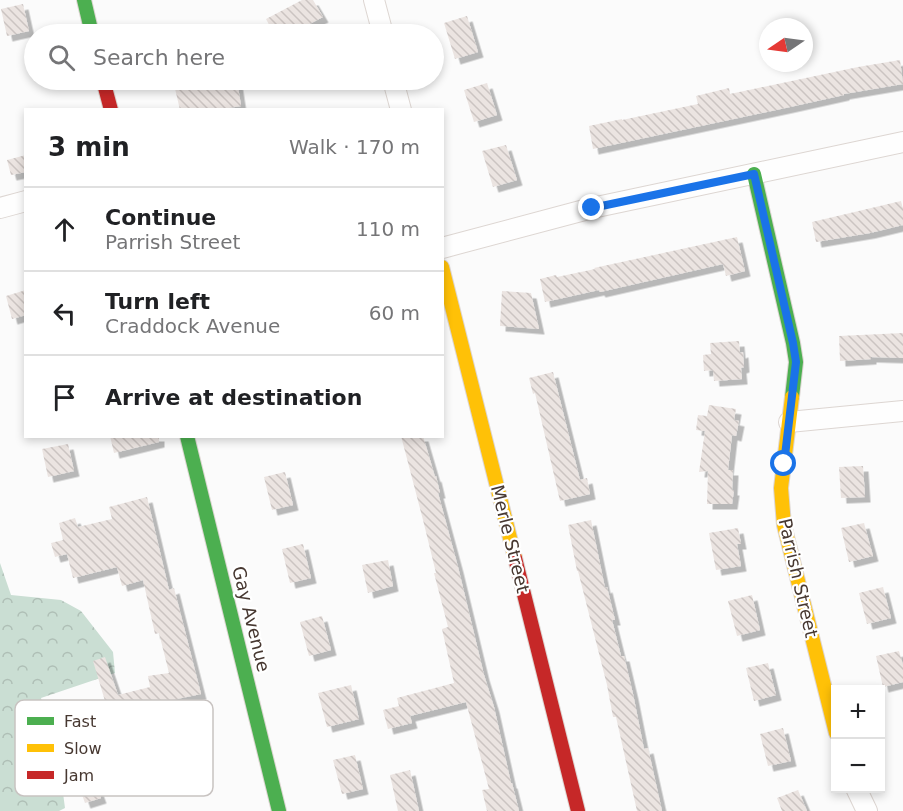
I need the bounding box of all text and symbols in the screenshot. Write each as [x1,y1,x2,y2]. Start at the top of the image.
north arrow [759,18,813,72]
search box [24,24,444,90]
icon: search [45,41,78,74]
text: Search here [93,45,225,70]
text: 3 min [48,132,130,162]
text: Walk · 170 m [289,135,420,159]
route end [578,194,604,220]
text: Continue [105,205,216,230]
icon: ahead [48,213,81,246]
text: 110 m [356,217,420,241]
text: Parrish Street [105,230,240,254]
text: Turn left [105,289,210,314]
icon: left [48,297,81,330]
text: 60 m [369,301,420,325]
text: Craddock Avenue [105,314,280,338]
icon: arrive [48,381,81,414]
text: Arrive at destination [105,385,362,410]
route start [770,450,796,476]
street label: Merle Street [487,483,534,595]
street label: Parrish Street [775,516,822,640]
street label: Gay Avenue [228,564,275,674]
map controls [831,685,885,793]
button: + [831,685,885,739]
legend [15,700,213,796]
text: Fast [64,712,96,731]
text: Slow [64,739,101,758]
button: − [831,739,885,793]
text: Jam [63,766,94,785]

